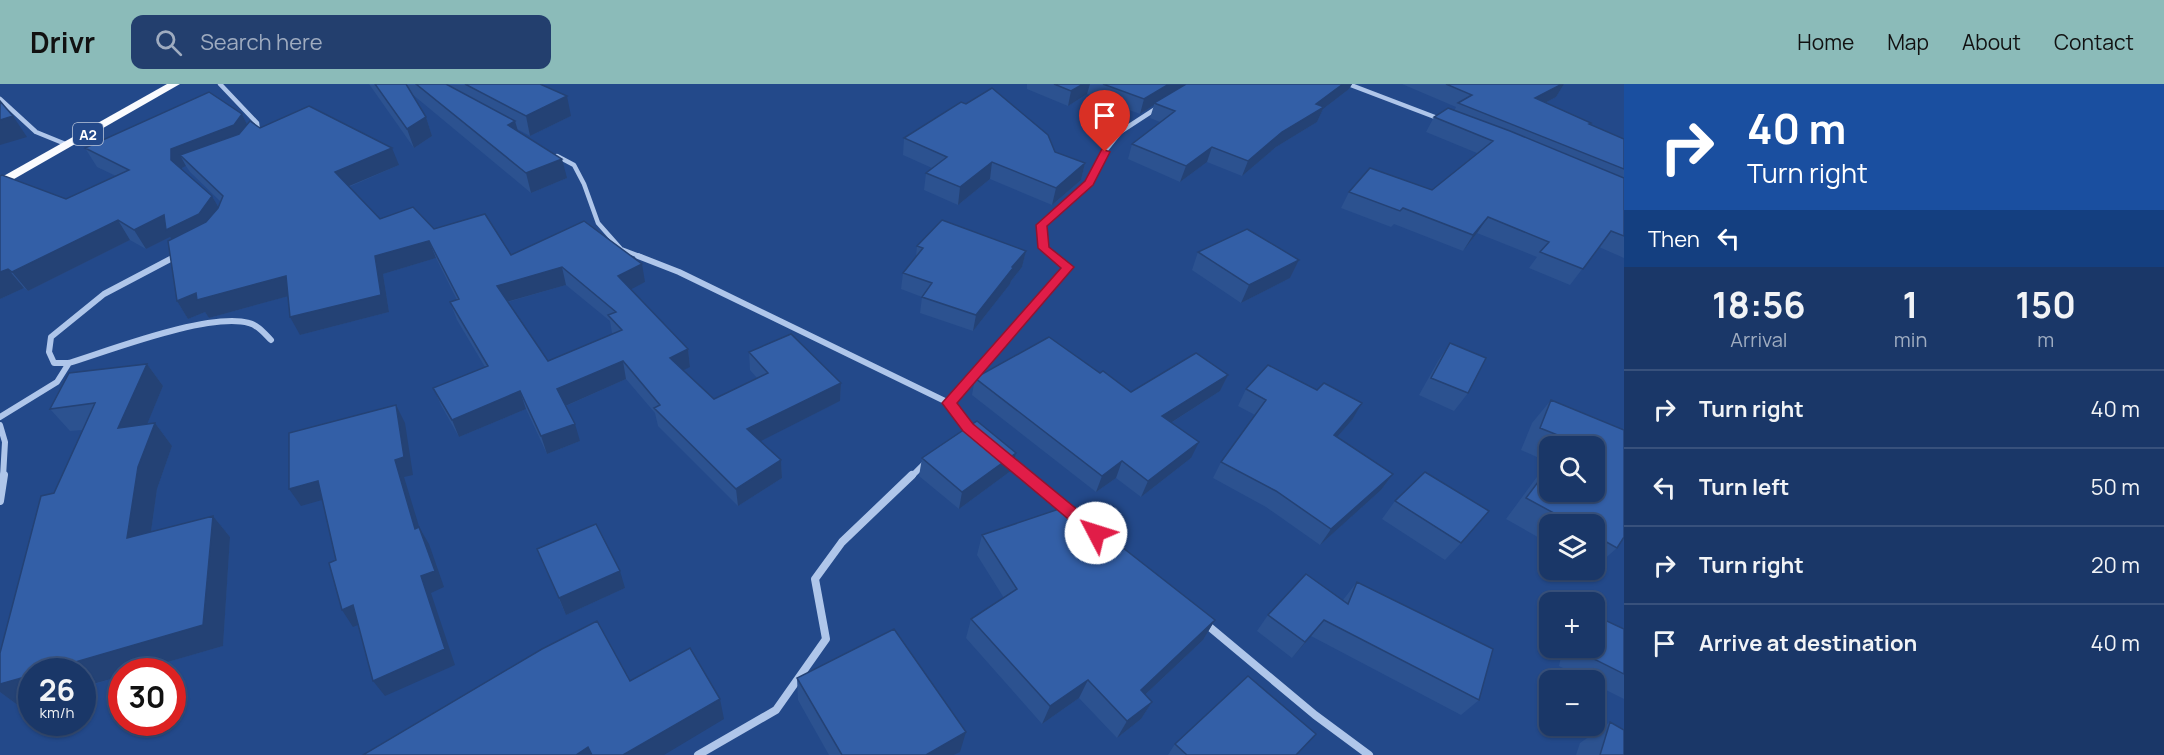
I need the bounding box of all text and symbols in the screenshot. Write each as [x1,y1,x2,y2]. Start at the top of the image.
search box [131,15,551,69]
text: Drivr [30,23,95,61]
icon: search [152,26,185,59]
text: Search here [200,27,323,57]
text: Home [1797,28,1854,56]
text: Map [1887,28,1929,56]
text: About [1962,28,2021,56]
text: Contact [2054,28,2134,56]
pin [1079,90,1130,152]
icon: arrive [1088,99,1121,132]
text: 40 m [1747,99,1846,157]
icon: right [1648,108,1726,186]
road number: A2 [73,123,103,145]
text: Turn right [1747,154,1868,191]
icon: left [1712,222,1745,255]
text: Then [1648,224,1700,254]
text: 18:56 [1712,280,1806,329]
text: 1 [1903,280,1918,329]
text: 150 [2015,280,2076,329]
text: Arrival [1730,326,1787,353]
text: min [1894,326,1927,353]
text: m [2037,326,2054,353]
icon: right [1648,393,1681,426]
text: Turn right [1699,394,1804,424]
text: 40 m [2091,394,2140,424]
map controls [1539,436,1605,736]
button: search [1539,436,1605,502]
icon: left [1648,471,1681,504]
text: Turn left [1699,472,1789,502]
text: 50 m [2091,472,2140,502]
position arrow [1064,501,1128,565]
button: layers [1539,514,1605,580]
icon: right [1648,549,1681,582]
text: Turn right [1699,550,1804,580]
text: 20 m [2091,550,2140,580]
button: + [1539,592,1605,658]
icon: arrive [1648,627,1681,660]
text: Arrive at destination [1699,628,1917,658]
text: 40 m [2091,628,2140,658]
speed limit sign: 30 [108,658,186,736]
text: 26 [39,669,75,710]
button: − [1539,670,1605,736]
text: km/h [40,702,74,723]

